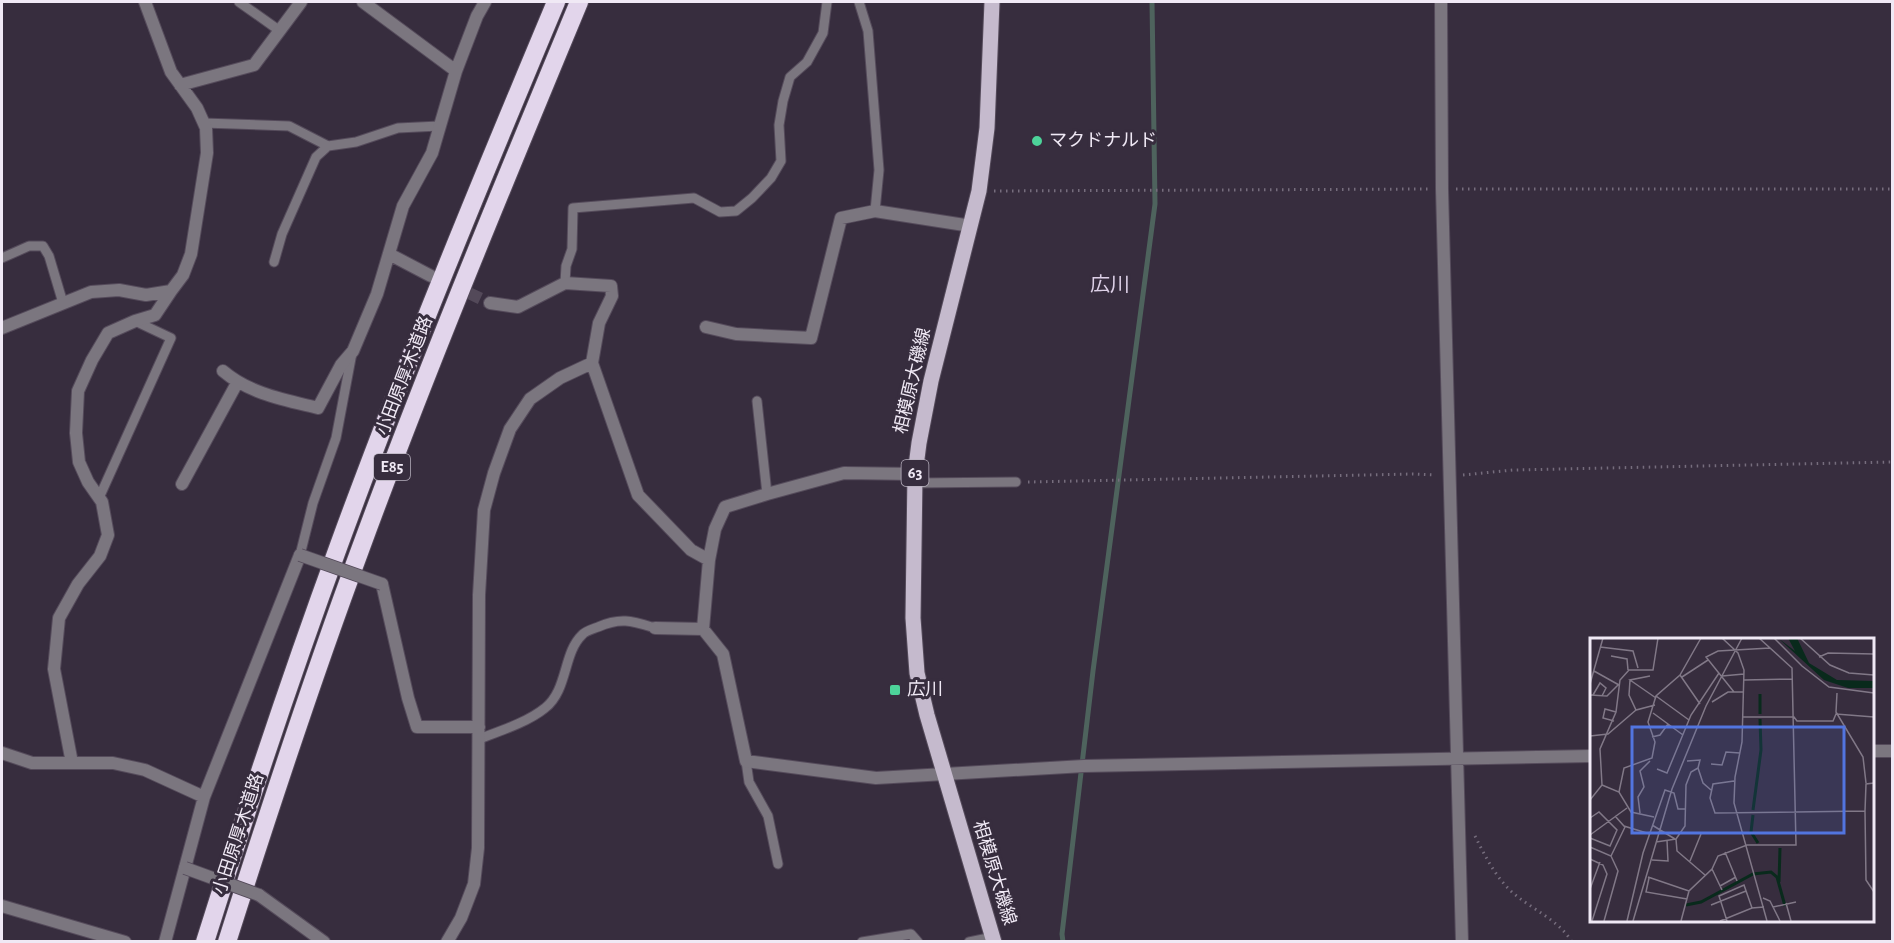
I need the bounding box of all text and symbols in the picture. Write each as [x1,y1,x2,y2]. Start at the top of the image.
place label: マクドナルド [1049,131,1157,150]
marker: マクドナルド [1030,134,1044,148]
district label: 広川 [1090,274,1130,295]
street label: 小田原厚木道路 [372,313,436,438]
street label: 相模原大磯線 [890,326,934,436]
road number: E85 [374,454,410,480]
road number: 63 [902,460,928,486]
inset map [1590,638,1873,922]
place label: 広川 [907,680,943,699]
marker: 広川 [888,683,902,697]
street label: 小田原厚木道路 [209,771,267,897]
street label: 相模原大磯線 [970,818,1020,927]

